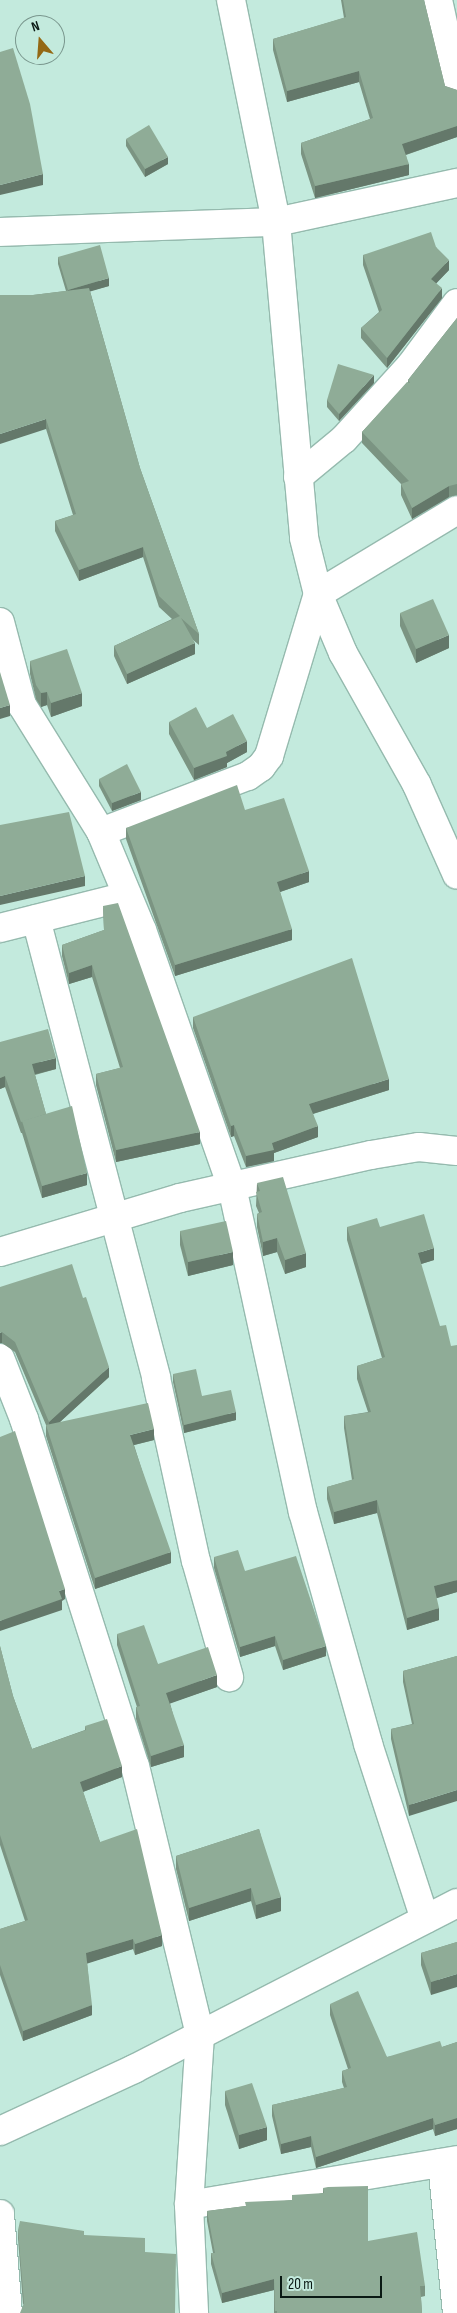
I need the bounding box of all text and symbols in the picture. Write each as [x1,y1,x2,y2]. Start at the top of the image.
north arrow [15,15,65,65]
text: N [29,17,42,35]
scale bar [282,2266,384,2298]
text: 20 m [288,2275,313,2294]

